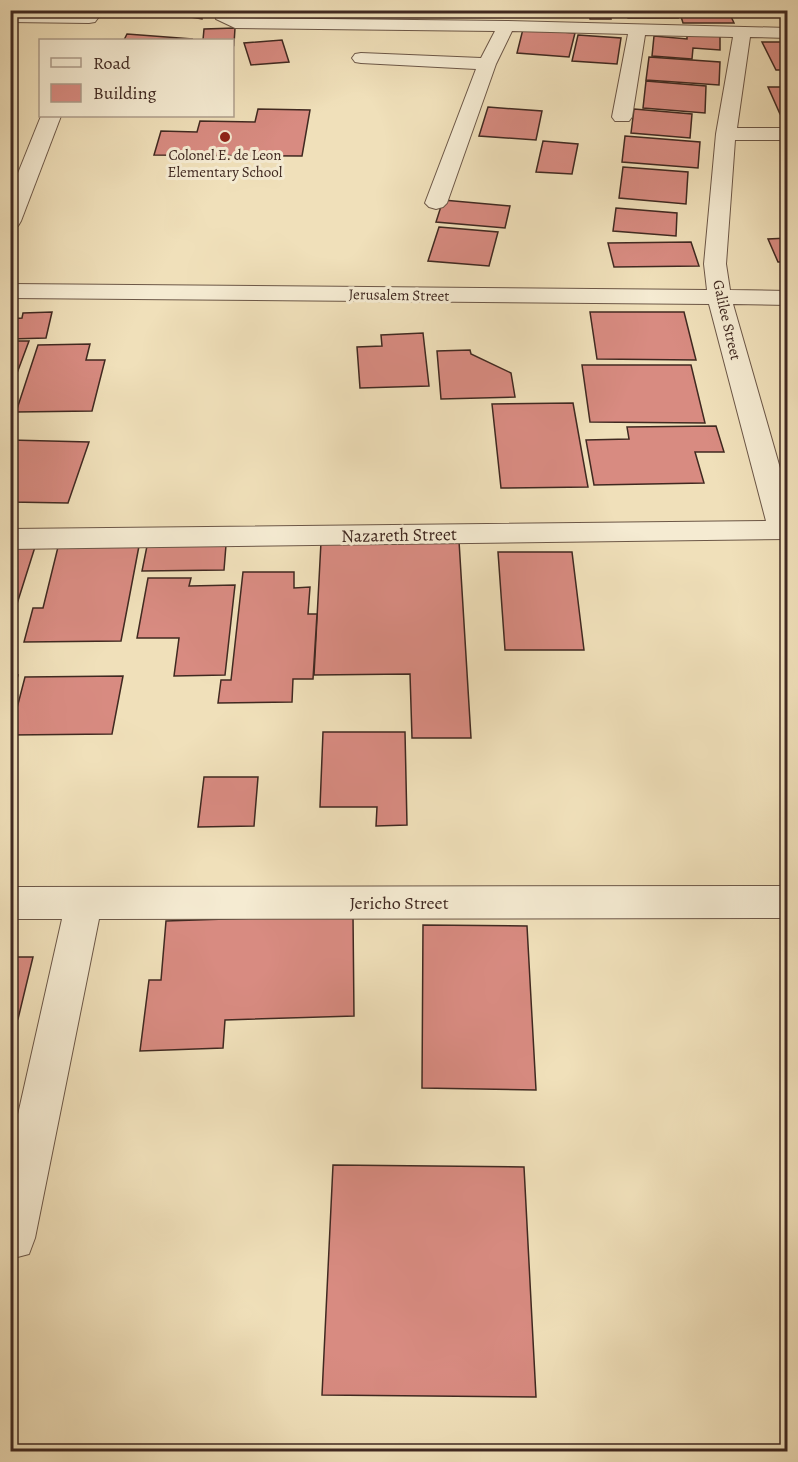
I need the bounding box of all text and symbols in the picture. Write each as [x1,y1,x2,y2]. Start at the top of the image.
legend [39,39,234,117]
text: Road [93,51,131,75]
text: Building [93,81,157,105]
marker: Colonel E. de Leon Elementary School [218,130,232,144]
place label: Colonel E. de Leon Elementary School [168,145,283,182]
street label: Galilee Street [708,278,746,362]
street label: Jerusalem Street [349,284,450,306]
street label: Nazareth Street [341,522,457,548]
street label: Jericho Street [349,891,449,915]

